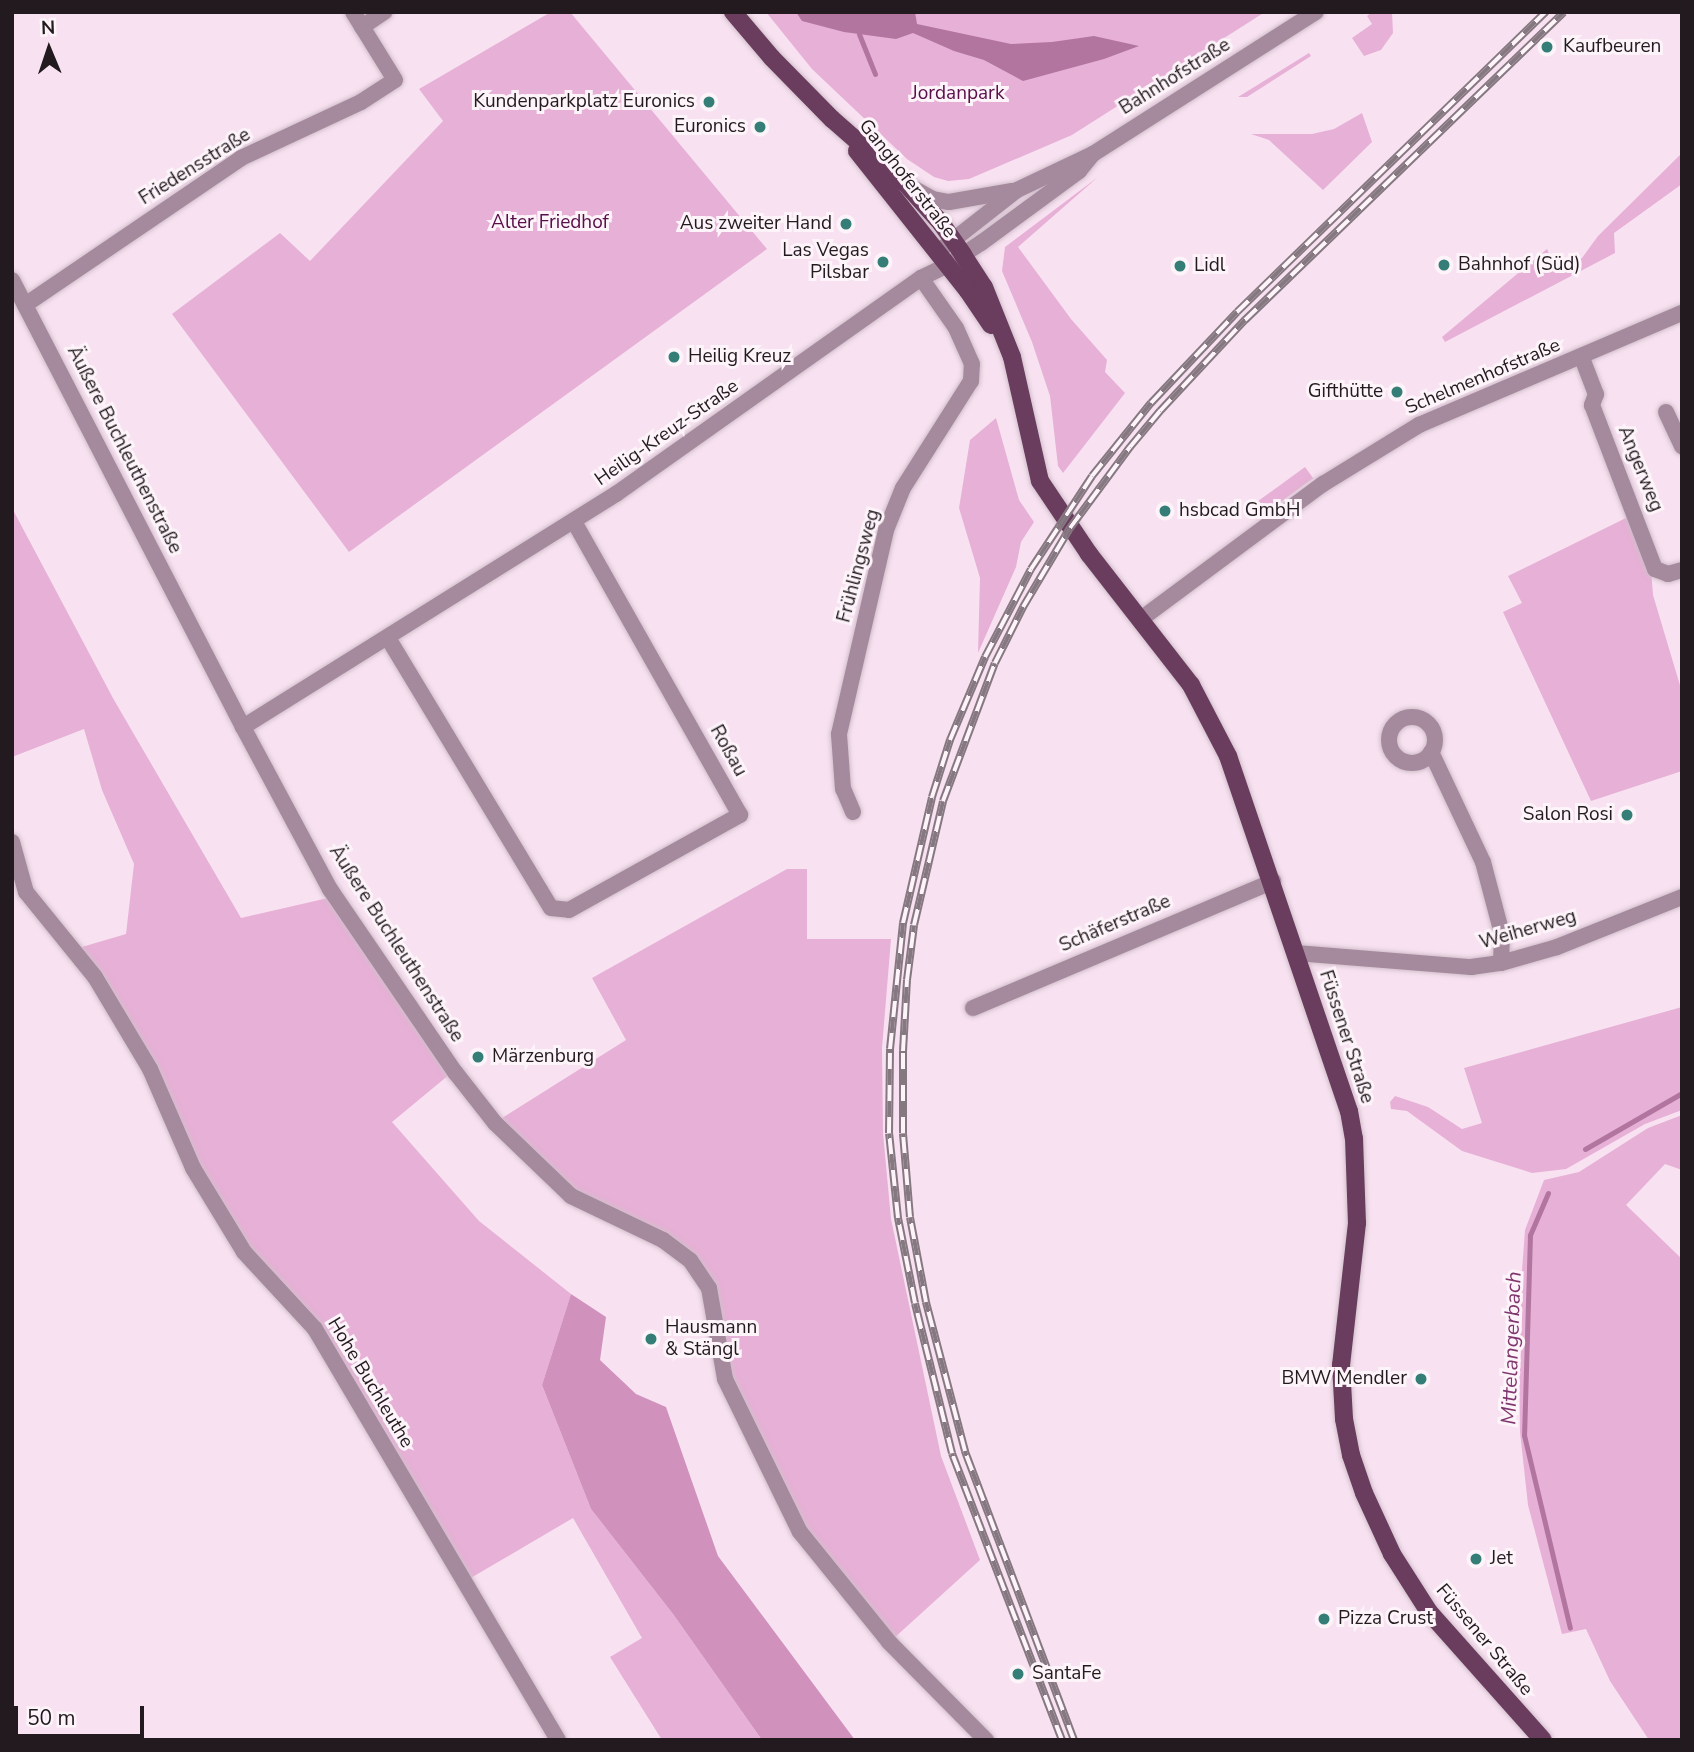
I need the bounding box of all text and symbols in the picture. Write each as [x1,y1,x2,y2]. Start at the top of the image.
north arrow [14,14,84,84]
text: N [41,15,56,41]
street label: Bahnhofstraße [1115,34,1235,120]
place label: Kaufbeuren [1563,36,1661,58]
marker: Kaufbeuren [1537,37,1557,57]
park label: Jordanpark [912,83,1004,105]
place label: Kundenparkplatz Euronics [473,91,695,113]
marker: Kundenparkplatz Euronics [701,94,717,110]
street label: Ganghoferstraße [854,115,960,243]
place label: Euronics [674,116,746,138]
marker: Euronics [752,119,768,135]
street label: Friedensstraße [135,124,255,210]
park label: Alter Friedhof [491,212,609,234]
place label: Aus zweiter Hand [680,213,832,235]
marker: Aus zweiter Hand [838,216,854,232]
place label: Las Vegas Pilsbar [782,240,869,284]
marker: Las Vegas Pilsbar [875,254,891,270]
place label: Bahnhof (Süd) [1458,254,1580,276]
place label: Lidl [1194,255,1225,277]
marker: Bahnhof (Süd) [1436,257,1452,273]
marker: Lidl [1172,258,1188,274]
street label: Schelmenhofstraße [1402,334,1564,420]
street label: Äußere Buchleuthenstraße [62,342,186,558]
place label: Heilig Kreuz [688,346,791,368]
marker: Heilig Kreuz [666,349,682,365]
street label: Heilig-Kreuz-Straße [591,375,743,491]
place label: Gifthütte [1308,381,1383,403]
marker: Gifthütte [1389,384,1405,400]
street label: Angerweg [1613,423,1667,515]
place label: hsbcad GmbH [1179,500,1300,522]
marker: hsbcad GmbH [1157,503,1173,519]
street label: Frühlingsweg [833,507,885,625]
street label: Roßau [705,721,751,781]
place label: Salon Rosi [1523,804,1613,826]
marker: Salon Rosi [1619,807,1635,823]
street label: Äußere Buchleuthenstraße [324,841,468,1047]
street label: Schäferstraße [1056,890,1174,958]
street label: Weiherweg [1477,905,1579,955]
street label: Füssener Straße [1314,968,1378,1106]
place label: Märzenburg [492,1046,594,1068]
marker: Märzenburg [470,1049,486,1065]
water label: Mittelangerbach [1496,1271,1526,1425]
street label: Hohe Buchleuthe [322,1314,418,1452]
place label: Hausmann & Stängl [665,1317,757,1361]
marker: Hausmann & Stängl [643,1331,659,1347]
place label: BMW Mendler [1281,1368,1407,1390]
marker: BMW Mendler [1413,1371,1429,1387]
place label: Jet [1490,1548,1513,1570]
marker: Jet [1468,1551,1484,1567]
street label: Füssener Straße [1431,1580,1537,1700]
place label: Pizza Crust [1338,1608,1433,1630]
marker: Pizza Crust [1316,1611,1332,1627]
place label: SantaFe [1032,1663,1101,1685]
marker: SantaFe [1010,1666,1026,1682]
scale bar [18,1692,147,1736]
text: 50 m [27,1704,76,1732]

